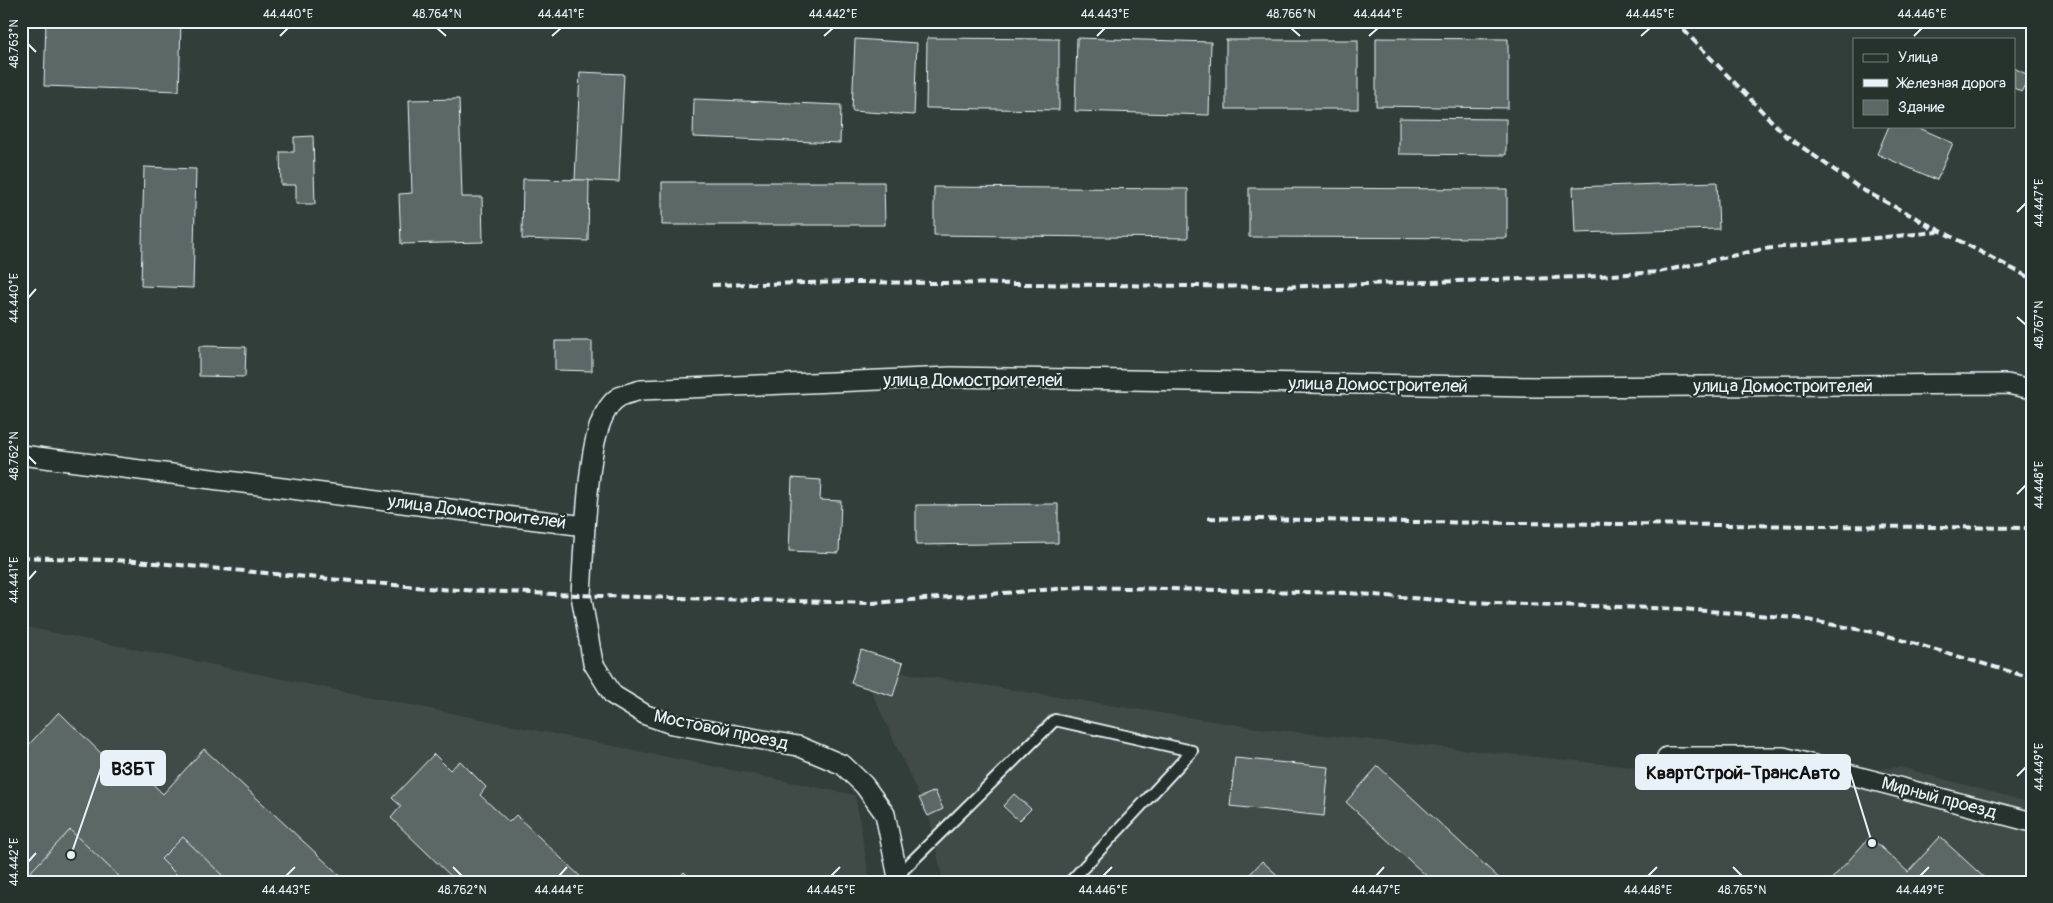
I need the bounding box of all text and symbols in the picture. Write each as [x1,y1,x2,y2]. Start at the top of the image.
text: 44.440°E [263,7,313,22]
text: 48.764°N [412,7,462,22]
text: 44.441°E [538,7,584,22]
text: 44.442°E [809,7,857,22]
text: 44.443°E [1081,7,1129,22]
text: 48.766°N [1266,7,1316,22]
text: 44.444°E [1354,7,1402,22]
text: 44.445°E [1626,7,1674,22]
text: 44.446°E [1898,7,1946,22]
text: 48.763°N [7,19,22,69]
legend [1853,38,2016,128]
text: Улица [1898,48,1938,67]
text: Железная дорога [1896,74,2006,93]
text: Здание [1898,98,1945,117]
text: 44.447°E [2032,179,2047,227]
text: 44.440°E [7,273,22,323]
text: 48.767°N [2032,301,2047,349]
street label: улица Домостроителей [882,369,1063,392]
street label: улица Домостроителей [1287,372,1468,398]
street label: улица Домостроителей [1692,375,1873,398]
text: 48.762°N [7,431,22,481]
text: 44.448°E [2032,461,2047,509]
street label: улица Домостроителей [385,490,568,534]
text: 44.441°E [7,557,22,603]
street label: Мостовой проезд [652,705,791,756]
text: 44.449°E [2032,743,2047,791]
callout: ВЗБТ [101,751,165,785]
callout: КвартСтрой-ТрансАвто [1636,755,1850,789]
text: ВЗБТ [111,757,155,781]
text: КвартСтрой-ТрансАвто [1646,761,1841,785]
street label: Мирный проезд [1879,772,1999,824]
text: 44.442°E [7,838,22,886]
text: 44.443°E [262,883,310,898]
text: 48.762°N [437,883,487,898]
text: 44.444°E [535,883,583,898]
text: 44.445°E [807,883,855,898]
text: 44.446°E [1079,883,1127,898]
text: 44.447°E [1352,883,1400,898]
text: 44.448°E [1624,883,1672,898]
text: 48.765°N [1718,883,1766,898]
text: 44.449°E [1896,883,1944,898]

